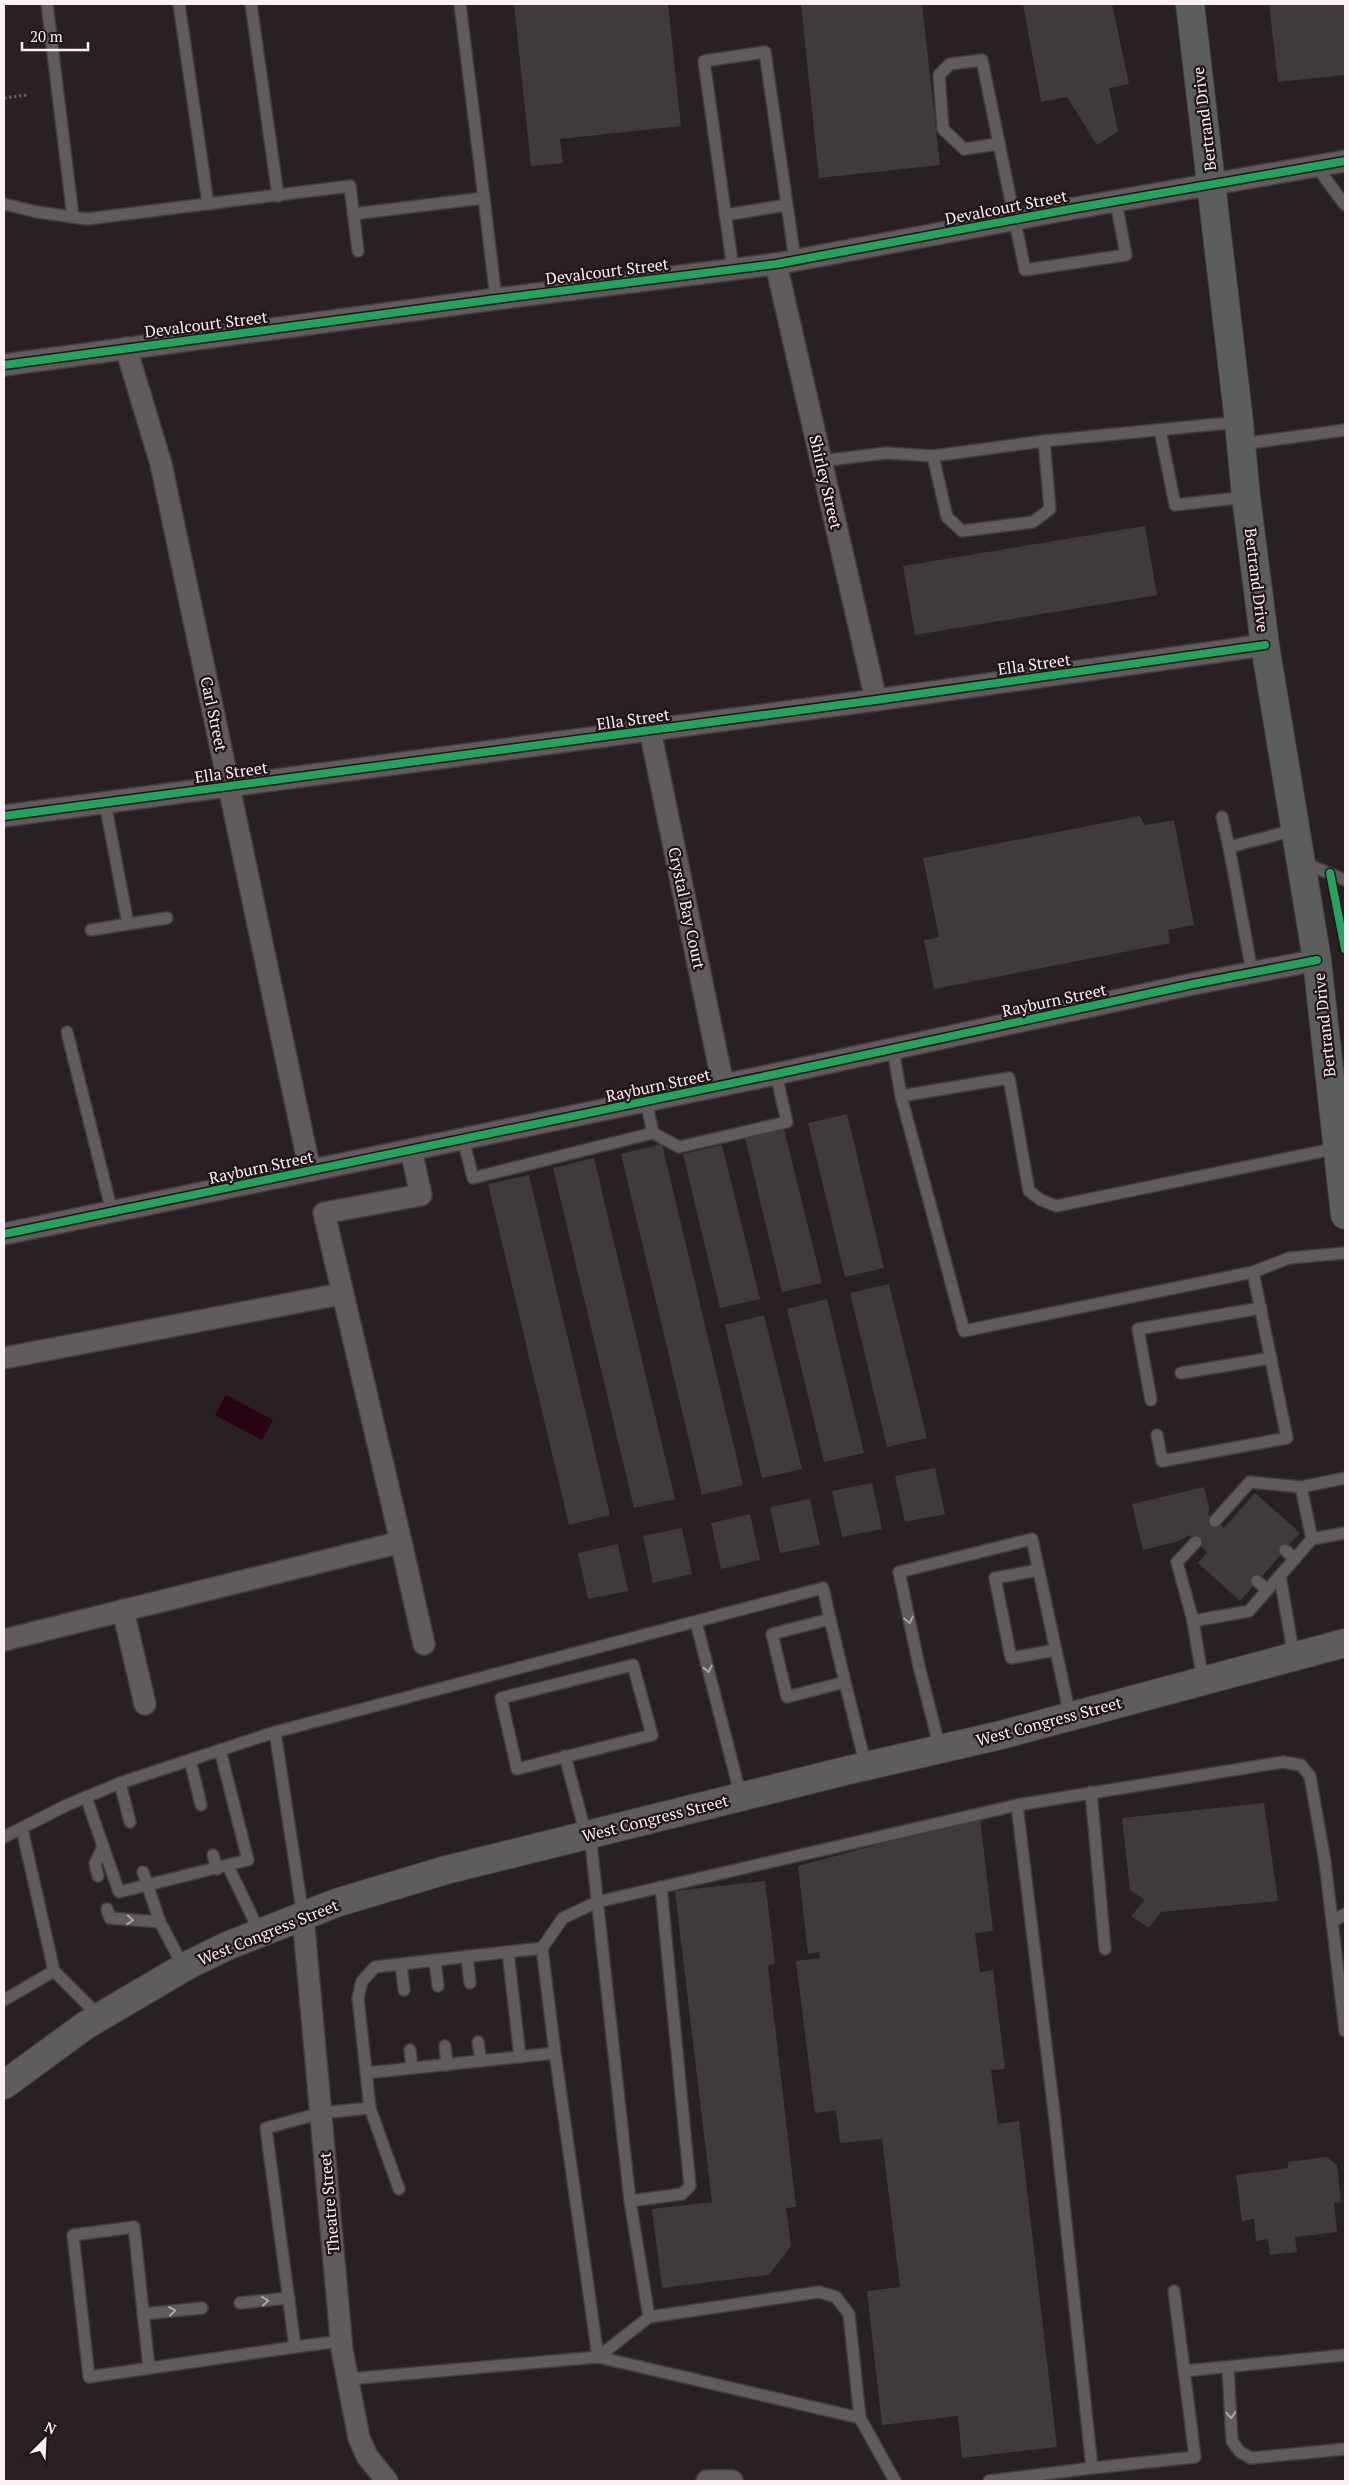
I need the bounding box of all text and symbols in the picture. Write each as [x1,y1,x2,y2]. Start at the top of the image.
scale bar [22,20,89,52]
text: 20 m [30,26,63,46]
street label: Bertrand Drive [1187,66,1221,172]
street label: Devalcourt Street [943,184,1069,230]
street label: Devalcourt Street [544,253,670,289]
street label: Devalcourt Street [143,306,269,342]
street label: Shirley Street [804,433,848,531]
street label: Bertrand Drive [1240,527,1274,633]
street label: Ella Street [996,648,1072,680]
street label: Carl Street [195,675,233,753]
street label: Ella Street [595,703,671,735]
street label: Ella Street [193,756,269,788]
street label: Crystal Bay Court [663,845,711,971]
street label: Bertrand Drive [1308,972,1340,1078]
street label: Rayburn Street [1000,978,1108,1022]
street label: Rayburn Street [604,1063,712,1107]
street label: Rayburn Street [207,1145,315,1189]
one-way arrow [903,1616,914,1624]
one-way arrow [702,1664,713,1673]
street label: West Congress Street [974,1691,1124,1751]
street label: West Congress Street [580,1789,730,1847]
street label: West Congress Street [194,1894,342,1970]
one-way arrow [126,1914,134,1925]
street label: Theatre Street [314,2151,344,2255]
one-way arrow [261,2296,269,2307]
one-way arrow [169,2306,177,2317]
one-way arrow [1225,2412,1236,2420]
north arrow [20,2415,70,2465]
text: N [42,2417,60,2439]

